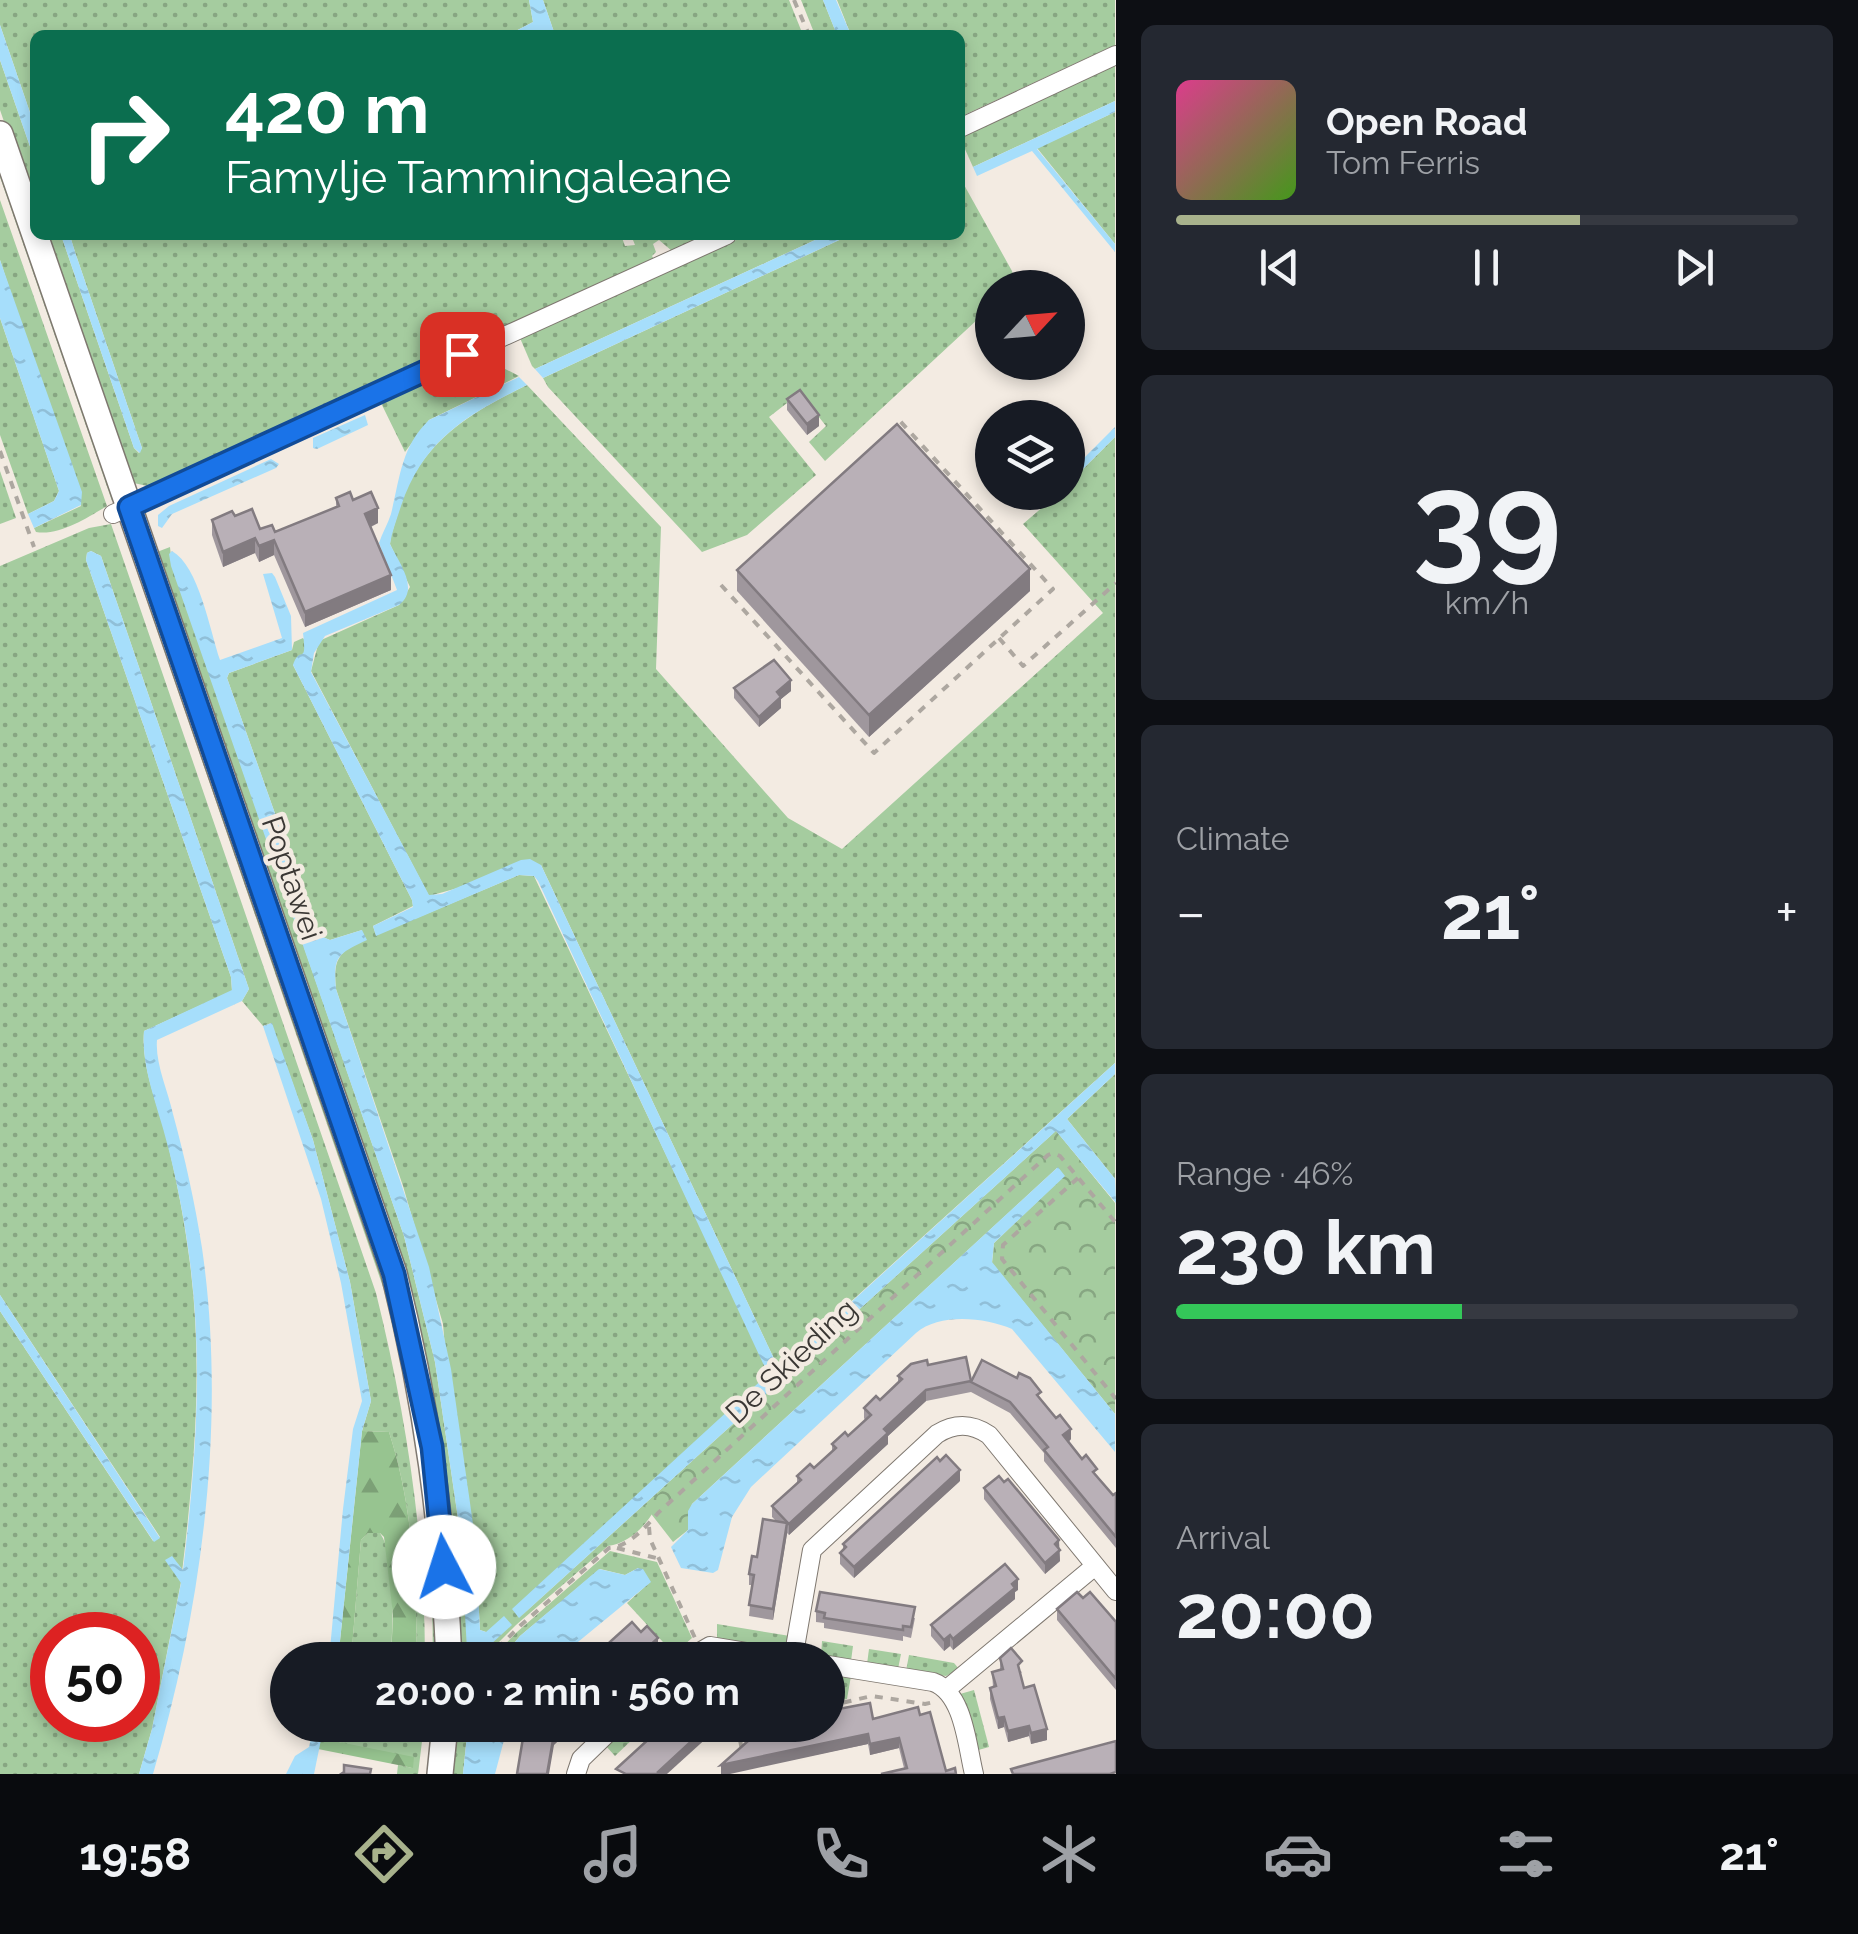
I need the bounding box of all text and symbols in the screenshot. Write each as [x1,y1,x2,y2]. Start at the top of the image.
text: 420 m [225,67,429,149]
icon: right [60,70,190,200]
text: Open Road [1326,99,1527,144]
text: Tom Ferris [1326,144,1480,181]
text: Famylje Tammingaleane [225,151,732,204]
icon: previous [1252,240,1307,295]
icon: pause [1459,240,1514,295]
icon: next [1667,240,1722,295]
north arrow [975,270,1085,380]
map controls [975,270,1085,510]
pin [420,312,505,397]
icon: arrive [435,327,490,382]
button: layers [975,400,1085,510]
text: 39 [1412,443,1562,595]
text: km/h [1445,584,1529,621]
street label: Poptawei [255,812,329,944]
text: Climate [1176,820,1290,857]
text: 21° [1441,868,1540,957]
text: − [1176,880,1206,945]
text: + [1775,880,1798,945]
text: Range · 46% [1176,1155,1353,1192]
text: 230 km [1176,1203,1436,1292]
street label: De Skieding [718,1292,864,1430]
position arrow [392,1515,496,1619]
text: Arrival [1176,1519,1270,1556]
text: 20:00 [1176,1567,1375,1656]
speed limit sign: 50 [30,1612,160,1742]
text: 20:00 · 2 min · 560 m [375,1669,740,1714]
icon: directions [349,1819,419,1889]
icon: music [578,1819,648,1889]
icon: phone [806,1819,876,1889]
icon: climate [1034,1819,1104,1889]
icon: car [1263,1819,1333,1889]
icon: filters [1491,1819,1561,1889]
text: 19:58 [79,1828,191,1881]
text: 21° [1719,1828,1779,1881]

